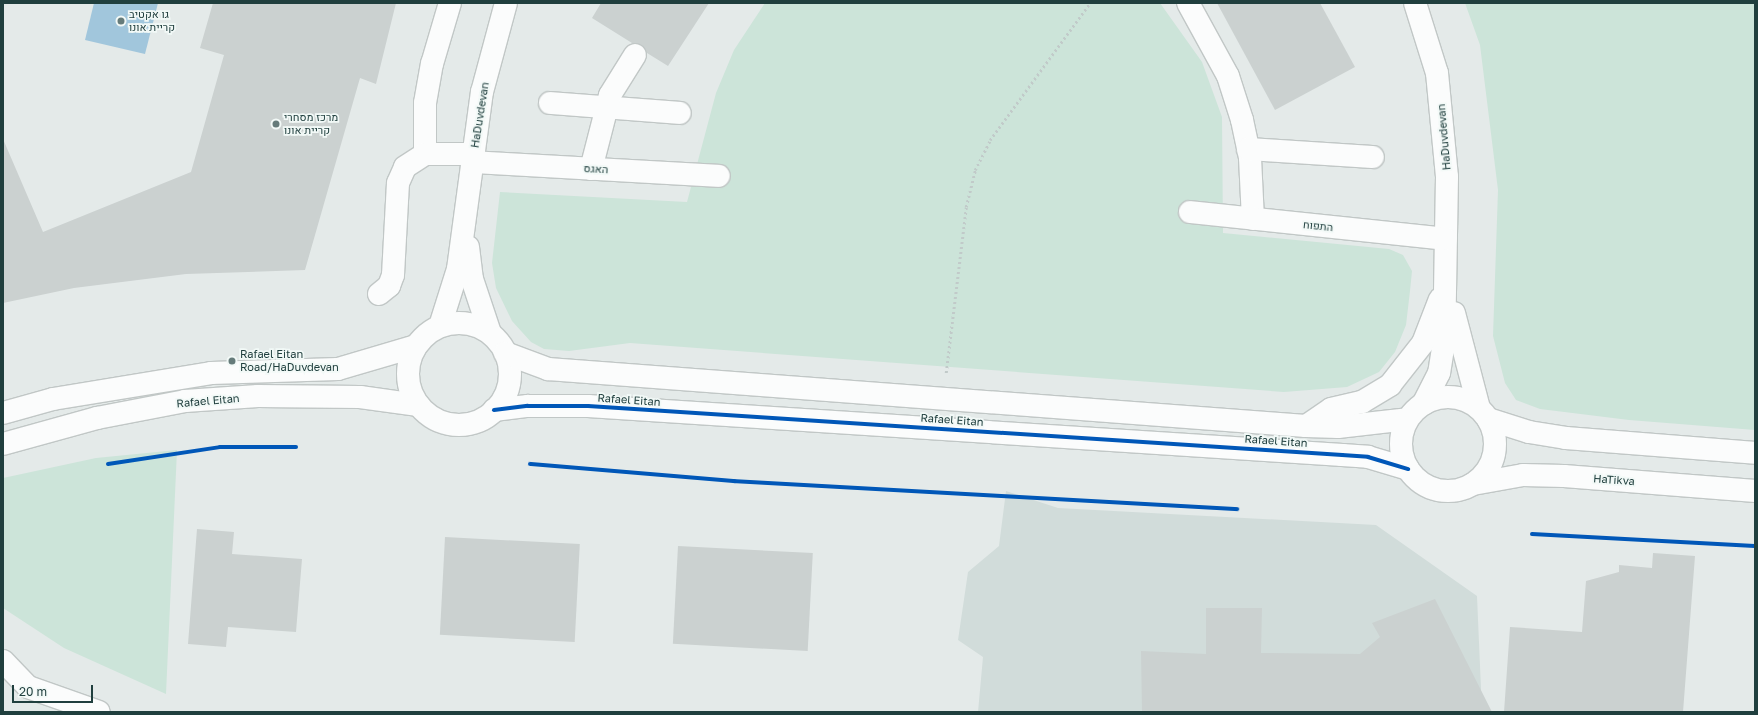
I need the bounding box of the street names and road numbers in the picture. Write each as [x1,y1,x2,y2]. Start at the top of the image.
street label: HaDuvdevan [468,81,492,149]
street label: HaDuvdevan [1435,103,1453,171]
street label: האגס [583,162,609,176]
street label: התפוח [1302,218,1334,234]
street label: Rafael Eitan [597,391,661,409]
street label: Rafael Eitan [176,392,240,410]
street label: Rafael Eitan [920,411,984,429]
street label: Rafael Eitan [1244,432,1308,450]
street label: HaTikva [1593,472,1635,488]

